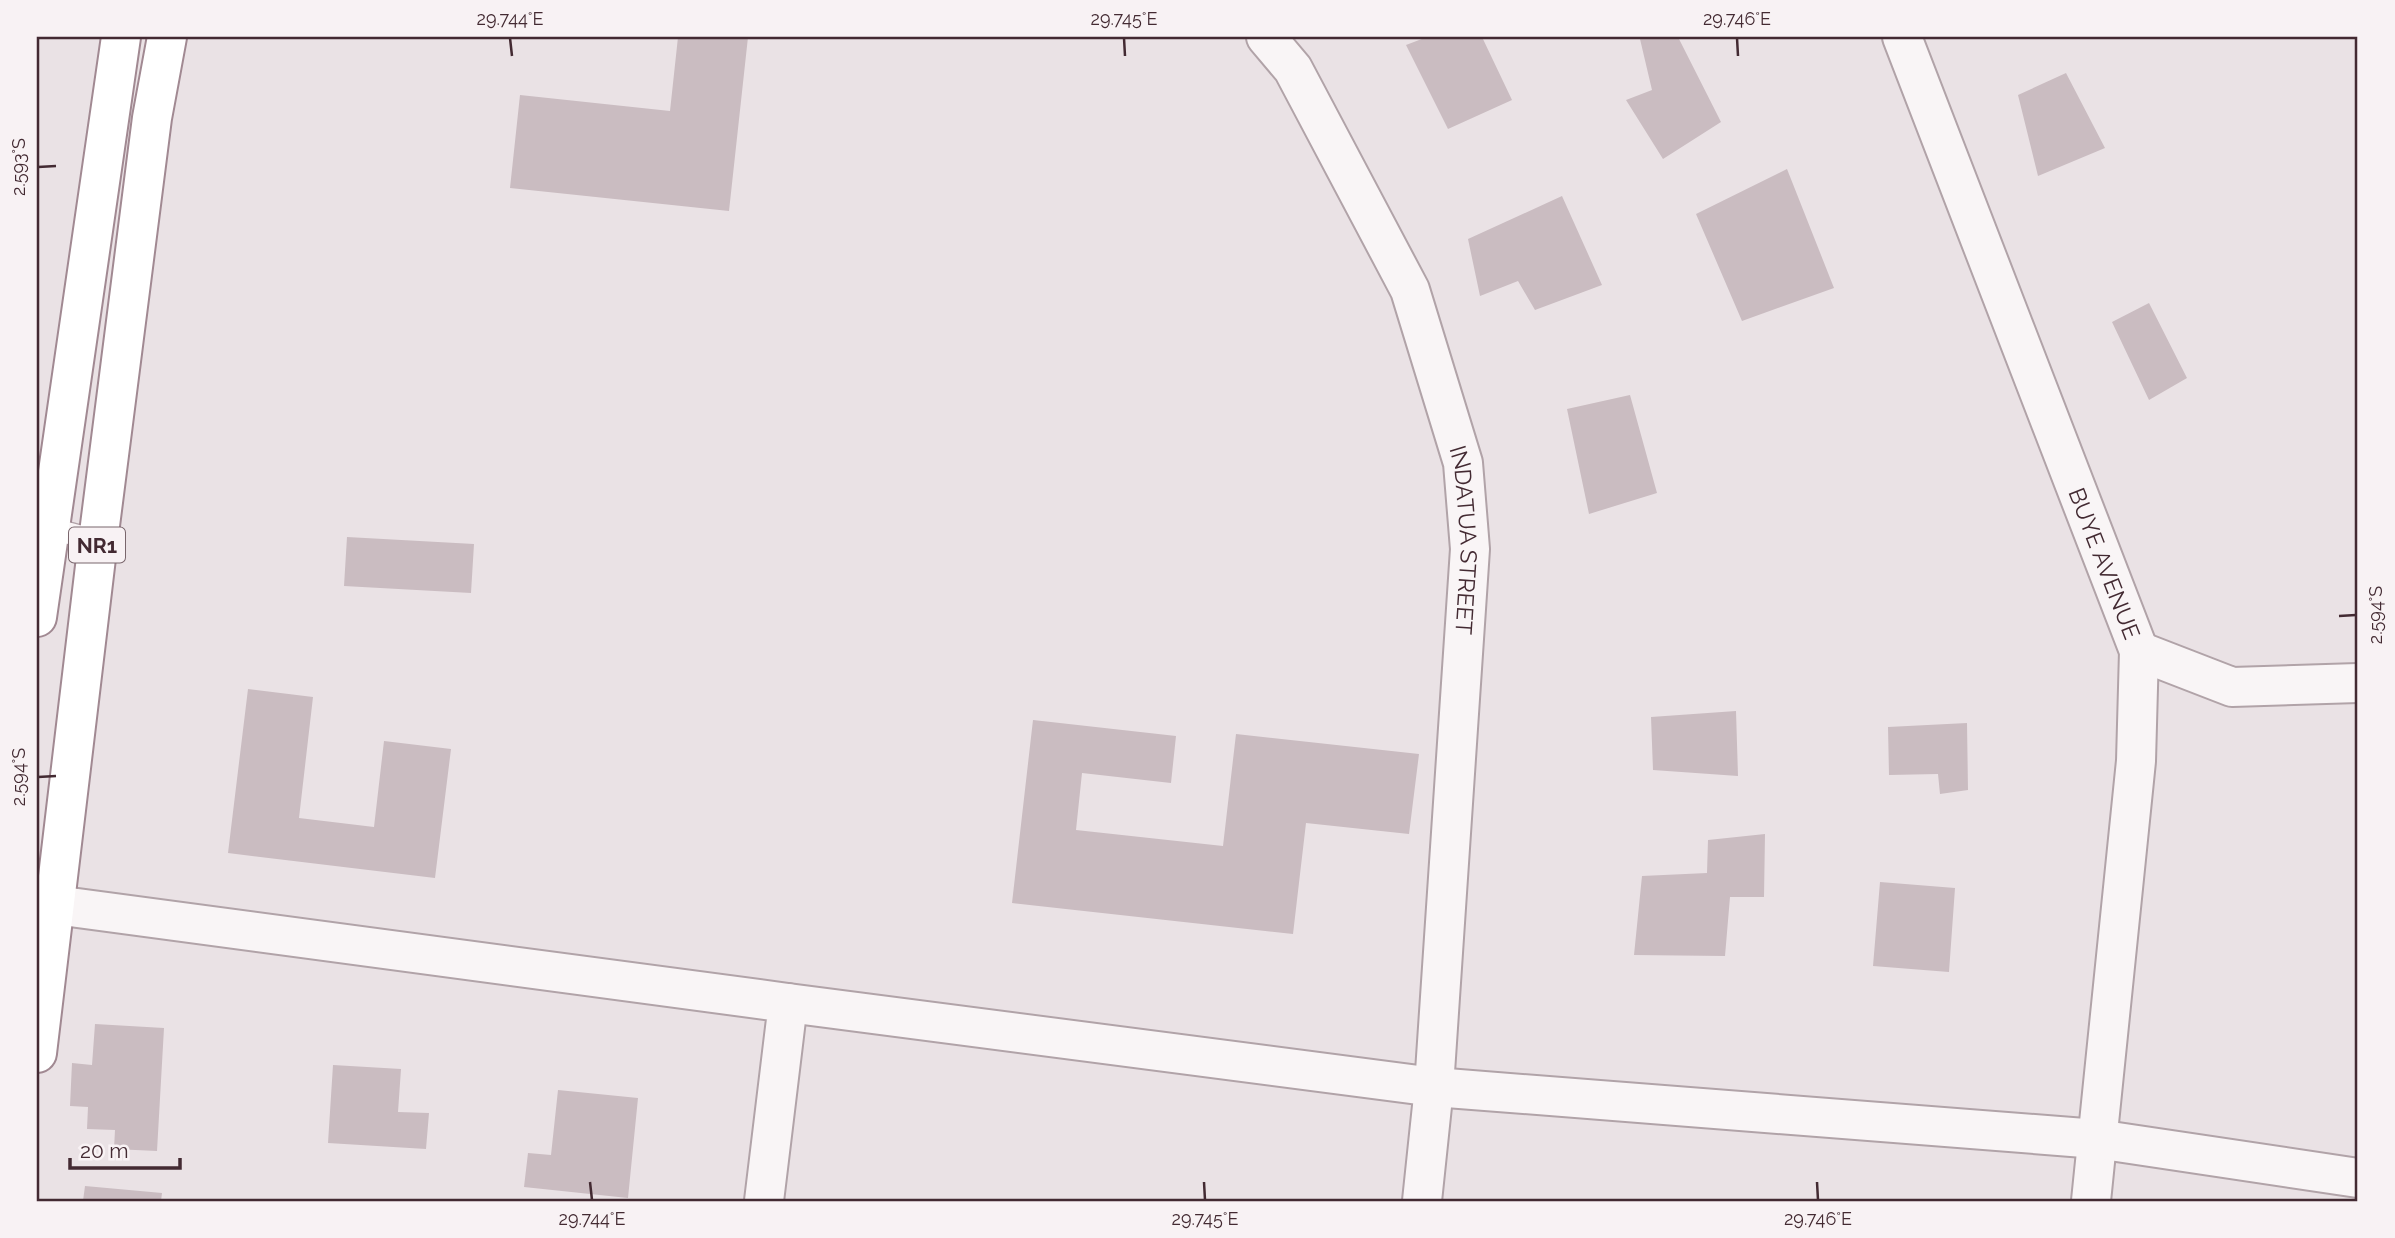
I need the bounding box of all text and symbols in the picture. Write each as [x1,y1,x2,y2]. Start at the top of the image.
text: 29.744°E [477,8,543,29]
text: 29.745°E [1091,8,1158,29]
text: 29.746°E [1703,8,1771,29]
text: 2.593°S [8,138,29,196]
street label: INDATUA STREET [1445,442,1484,635]
street label: BUYE AVENUE [2064,484,2146,643]
road number: NR1 [69,528,125,562]
text: 2.594°S [2365,586,2386,644]
text: 2.594°S [8,748,29,806]
scale bar [70,1126,180,1170]
text: 20 m [80,1138,128,1163]
text: 29.744°E [559,1208,625,1229]
text: 29.745°E [1172,1208,1239,1229]
text: 29.746°E [1784,1208,1852,1229]

